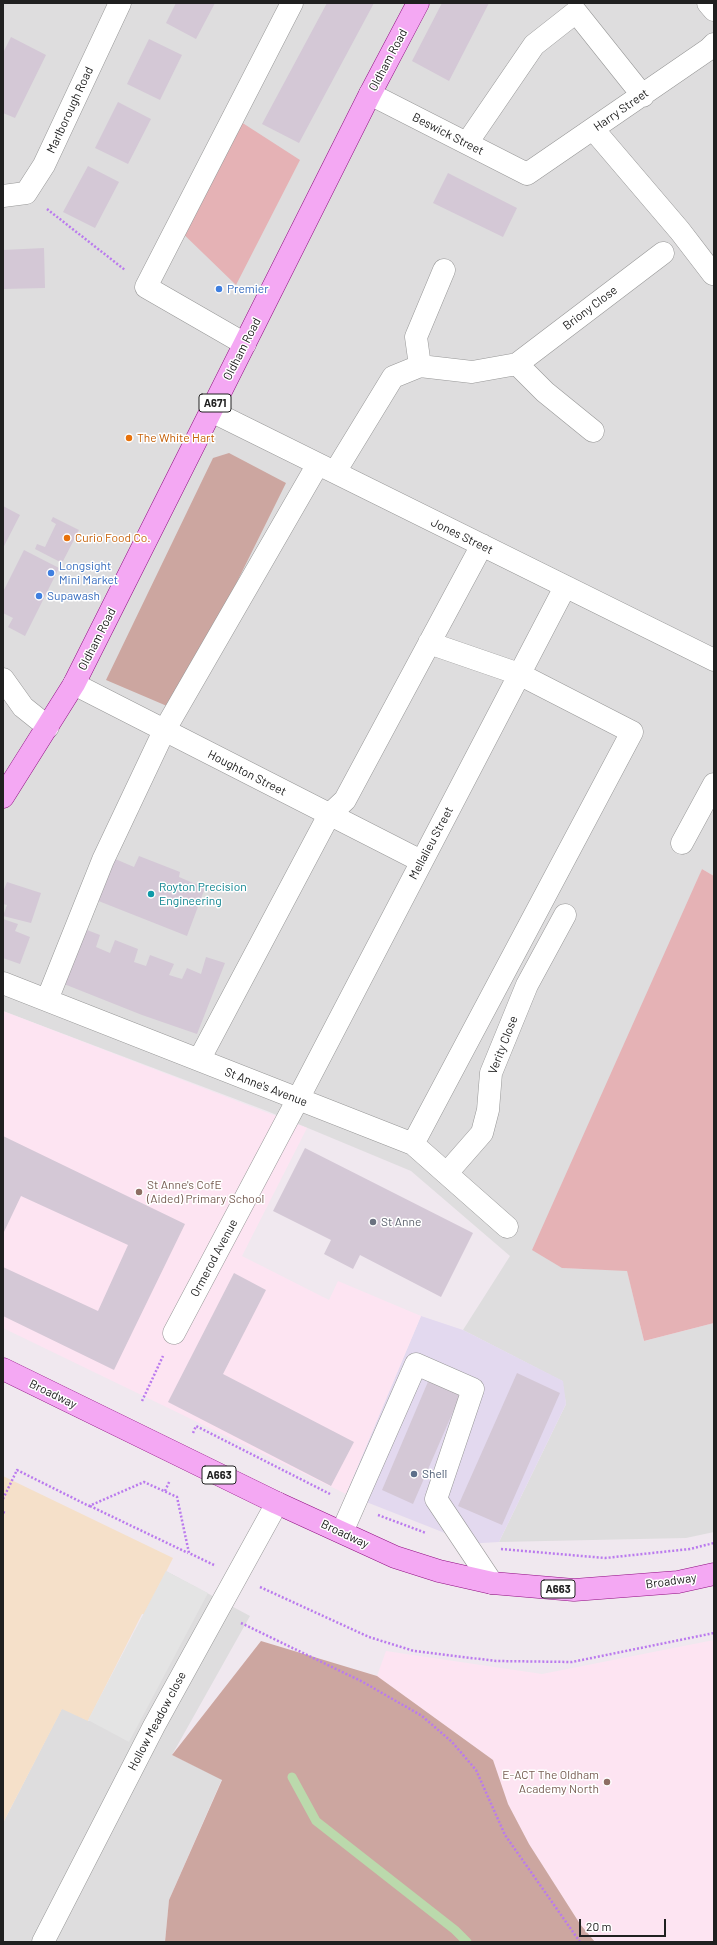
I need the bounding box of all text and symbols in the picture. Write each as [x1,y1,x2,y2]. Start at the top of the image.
street label: Oldham Road [366,26,410,94]
street label: Marlborough Road [44,64,96,156]
street label: Harry Street [591,86,651,134]
street label: Beswick Street [410,110,486,158]
place label: Premier [227,282,269,296]
street label: Briony Close [560,283,620,333]
marker: Premier [214,284,224,294]
street label: Oldham Road [220,315,264,383]
road number: A671 [199,394,231,412]
place label: The White Hart [137,431,215,445]
marker: The White Hart [124,433,134,443]
street label: Jones Street [429,515,495,557]
place label: Curio Food Co. [75,531,150,545]
marker: Curio Food Co. [62,533,72,543]
place label: Longsight Mini Market [59,559,118,587]
marker: Longsight Mini Market [46,568,56,578]
place label: Supawash [47,589,100,603]
marker: Supawash [34,591,44,601]
street label: Oldham Road [75,605,119,673]
street label: Houghton Street [205,747,289,799]
street label: Mellalieu Street [406,804,456,882]
place label: Royton Precision Engineering [159,880,247,908]
marker: Royton Precision Engineering [146,889,156,899]
street label: Verity Close [485,1014,521,1076]
street label: St Anne's Avenue [223,1065,309,1109]
place label: St Anne's CofE (Aided) Primary School [147,1178,264,1206]
marker: St Anne's CofE (Aided) Primary School [134,1187,144,1197]
place label: St Anne [381,1215,421,1229]
street label: Ormerod Avenue [187,1217,241,1299]
marker: St Anne [368,1217,378,1227]
street label: Broadway [27,1376,79,1412]
road number: A663 [202,1466,236,1484]
place label: Shell [422,1467,447,1481]
marker: Shell [409,1469,419,1479]
street label: Broadway [319,1517,371,1551]
street label: Broadway [645,1570,697,1592]
road number: A663 [541,1580,575,1598]
street label: Hollow Meadow close [125,1669,189,1773]
place label: E-ACT The Oldham Academy North [502,1768,599,1796]
marker: E-ACT The Oldham Academy North [602,1777,612,1787]
scale bar [581,1911,668,1937]
text: 20 m [586,1919,612,1933]

